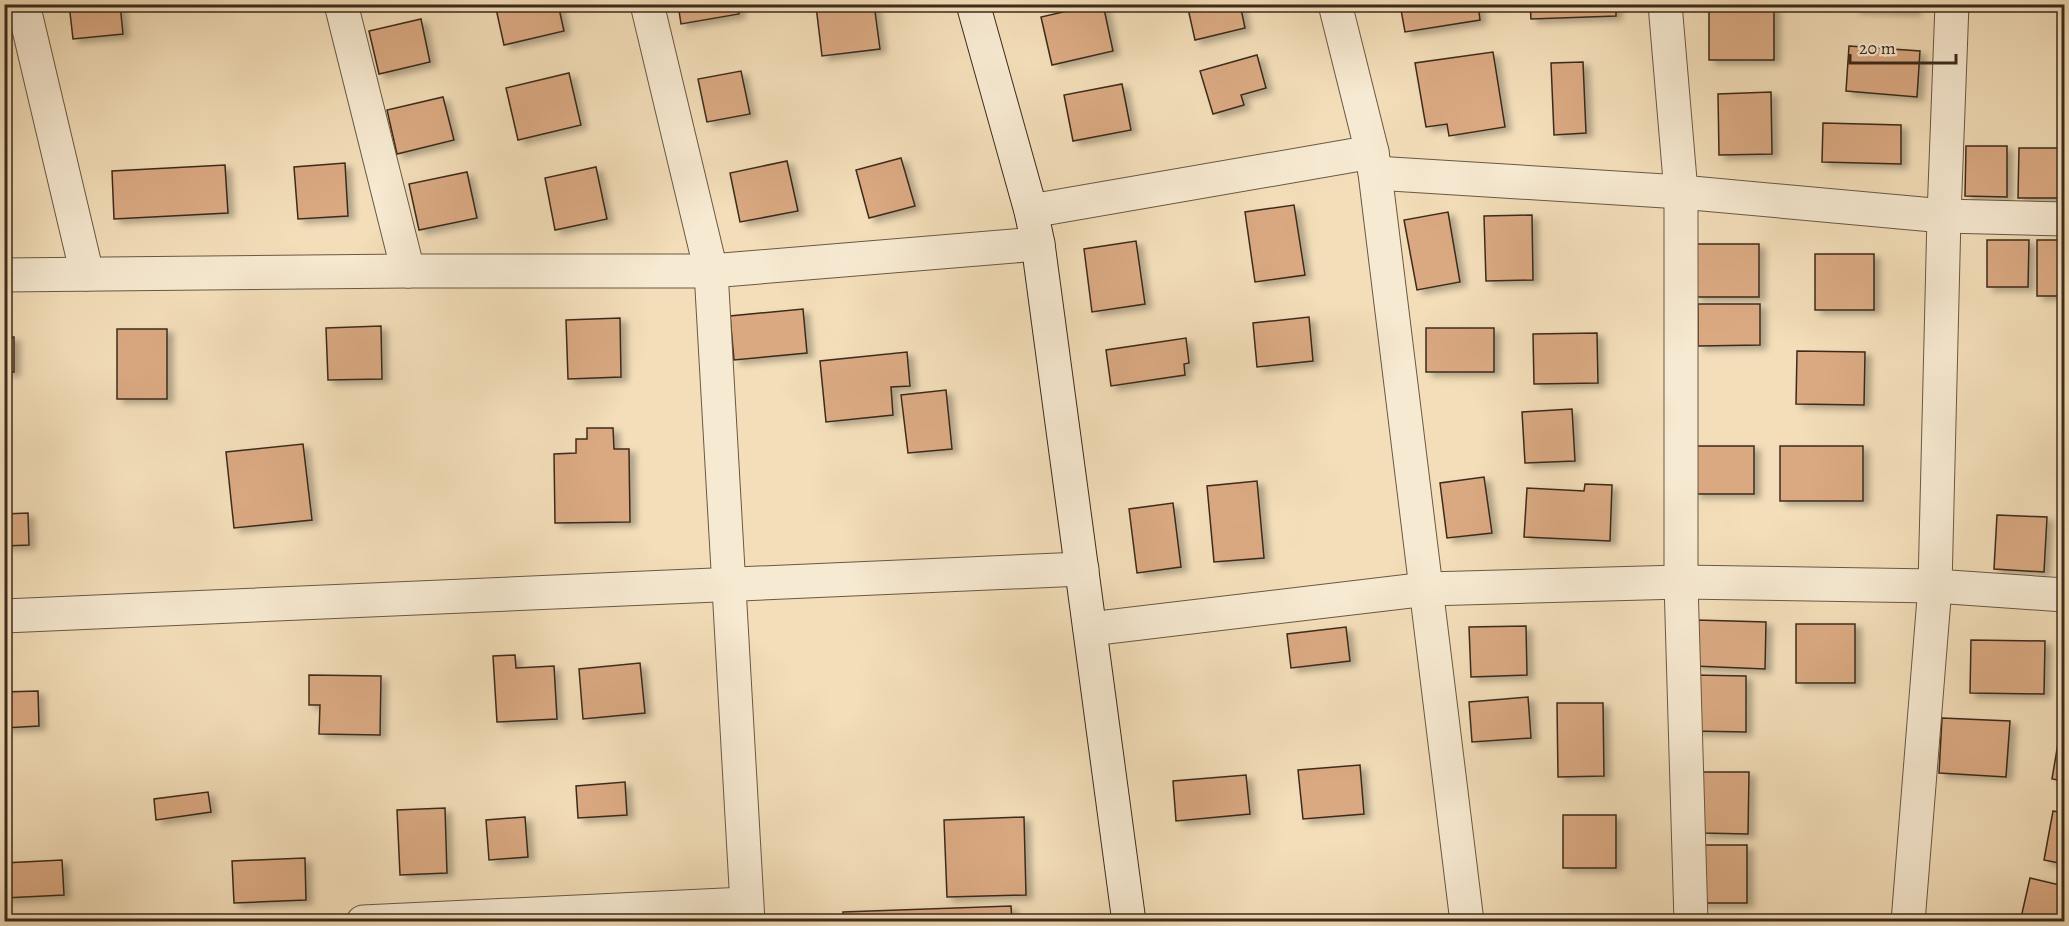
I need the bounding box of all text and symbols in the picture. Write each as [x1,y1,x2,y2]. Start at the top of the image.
scale bar [1850,27,1956,65]
text: 20 m [1859,36,1896,60]

